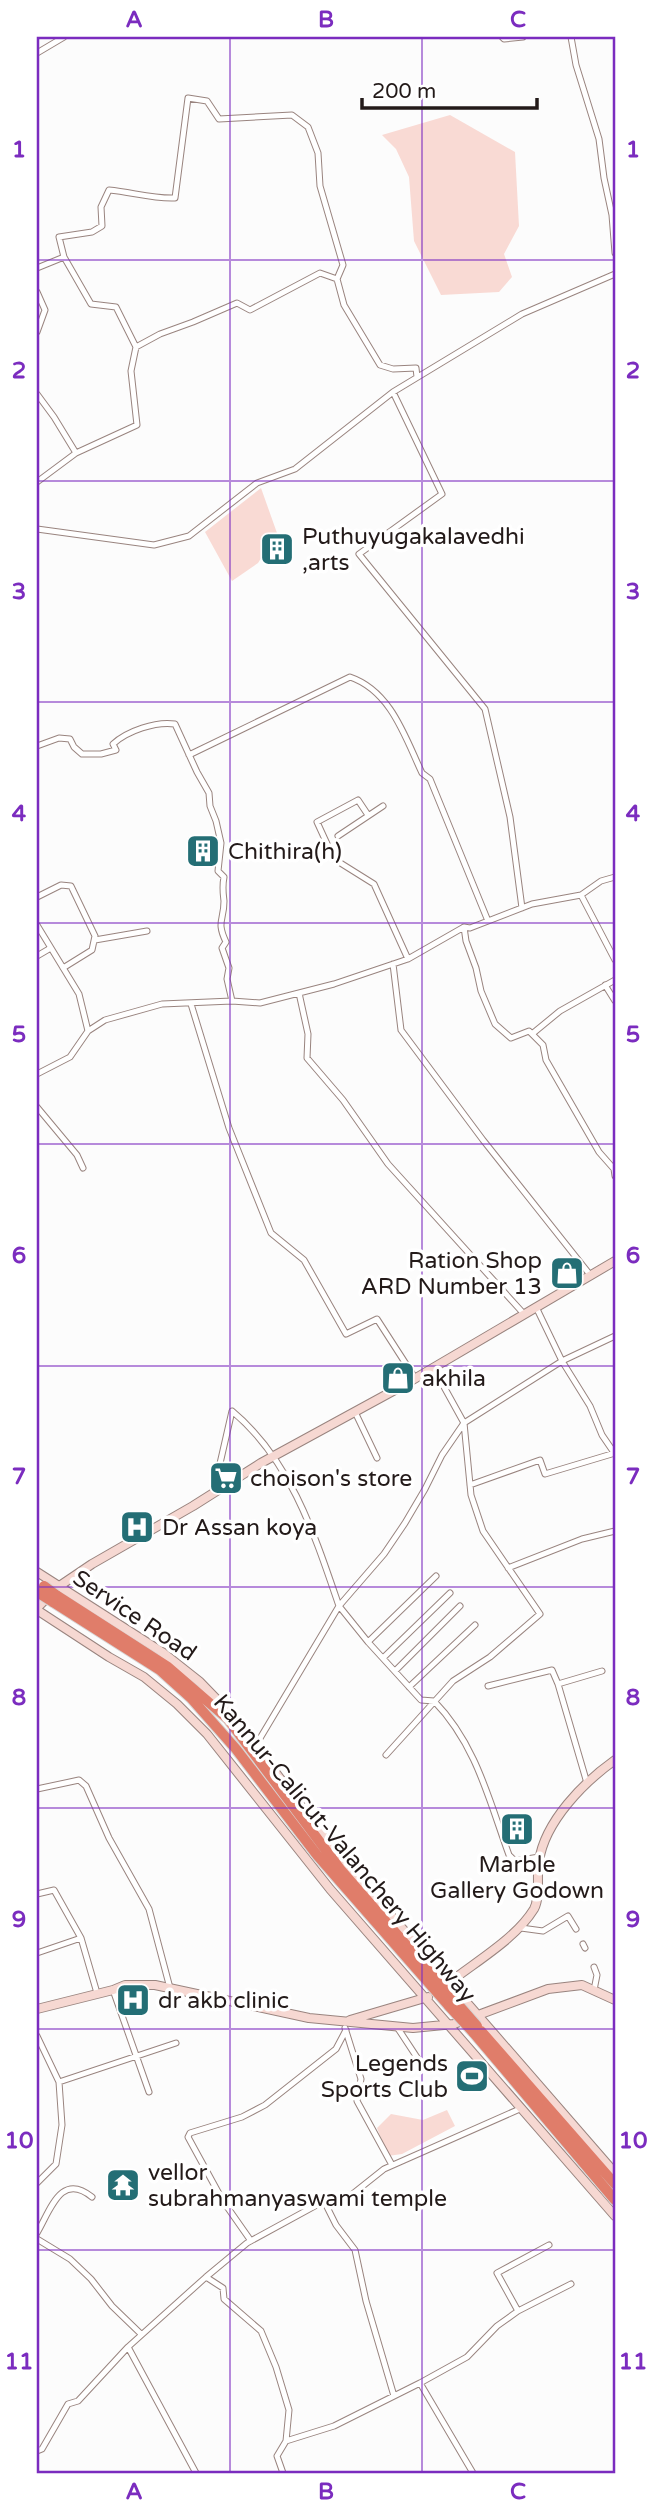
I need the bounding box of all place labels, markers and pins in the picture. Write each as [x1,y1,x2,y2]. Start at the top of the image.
place label: Puthuyugakalavedhi ,arts [302,523,525,577]
building icon: Puthuyugakalavedhi ,arts [258,530,296,568]
building icon: Chithira(h) [184,832,222,870]
place label: Chithira(h) [228,838,342,866]
place label: Ration Shop ARD Number 13 [361,1247,542,1301]
shop icon: Ration Shop ARD Number 13 [548,1254,586,1292]
shop icon: akhila [379,1359,417,1397]
place label: akhila [422,1365,486,1393]
supermarket icon: choison's store [207,1459,245,1497]
place label: choison's store [250,1465,412,1493]
hospital icon: Dr Assan koya [118,1508,156,1546]
place label: Dr Assan koya [162,1514,317,1542]
building icon: Marble Gallery Godown [498,1810,536,1848]
place label: Marble Gallery Godown [430,1851,604,1905]
hospital icon: dr akb clinic [114,1981,152,2019]
place label: dr akb clinic [158,1987,289,2015]
place label: Legends Sports Club [321,2050,448,2104]
sports icon: Legends Sports Club [453,2057,491,2095]
place label: vellor subrahmanyaswami temple [148,2159,447,2213]
temple icon: vellor subrahmanyaswami temple [104,2166,142,2204]

